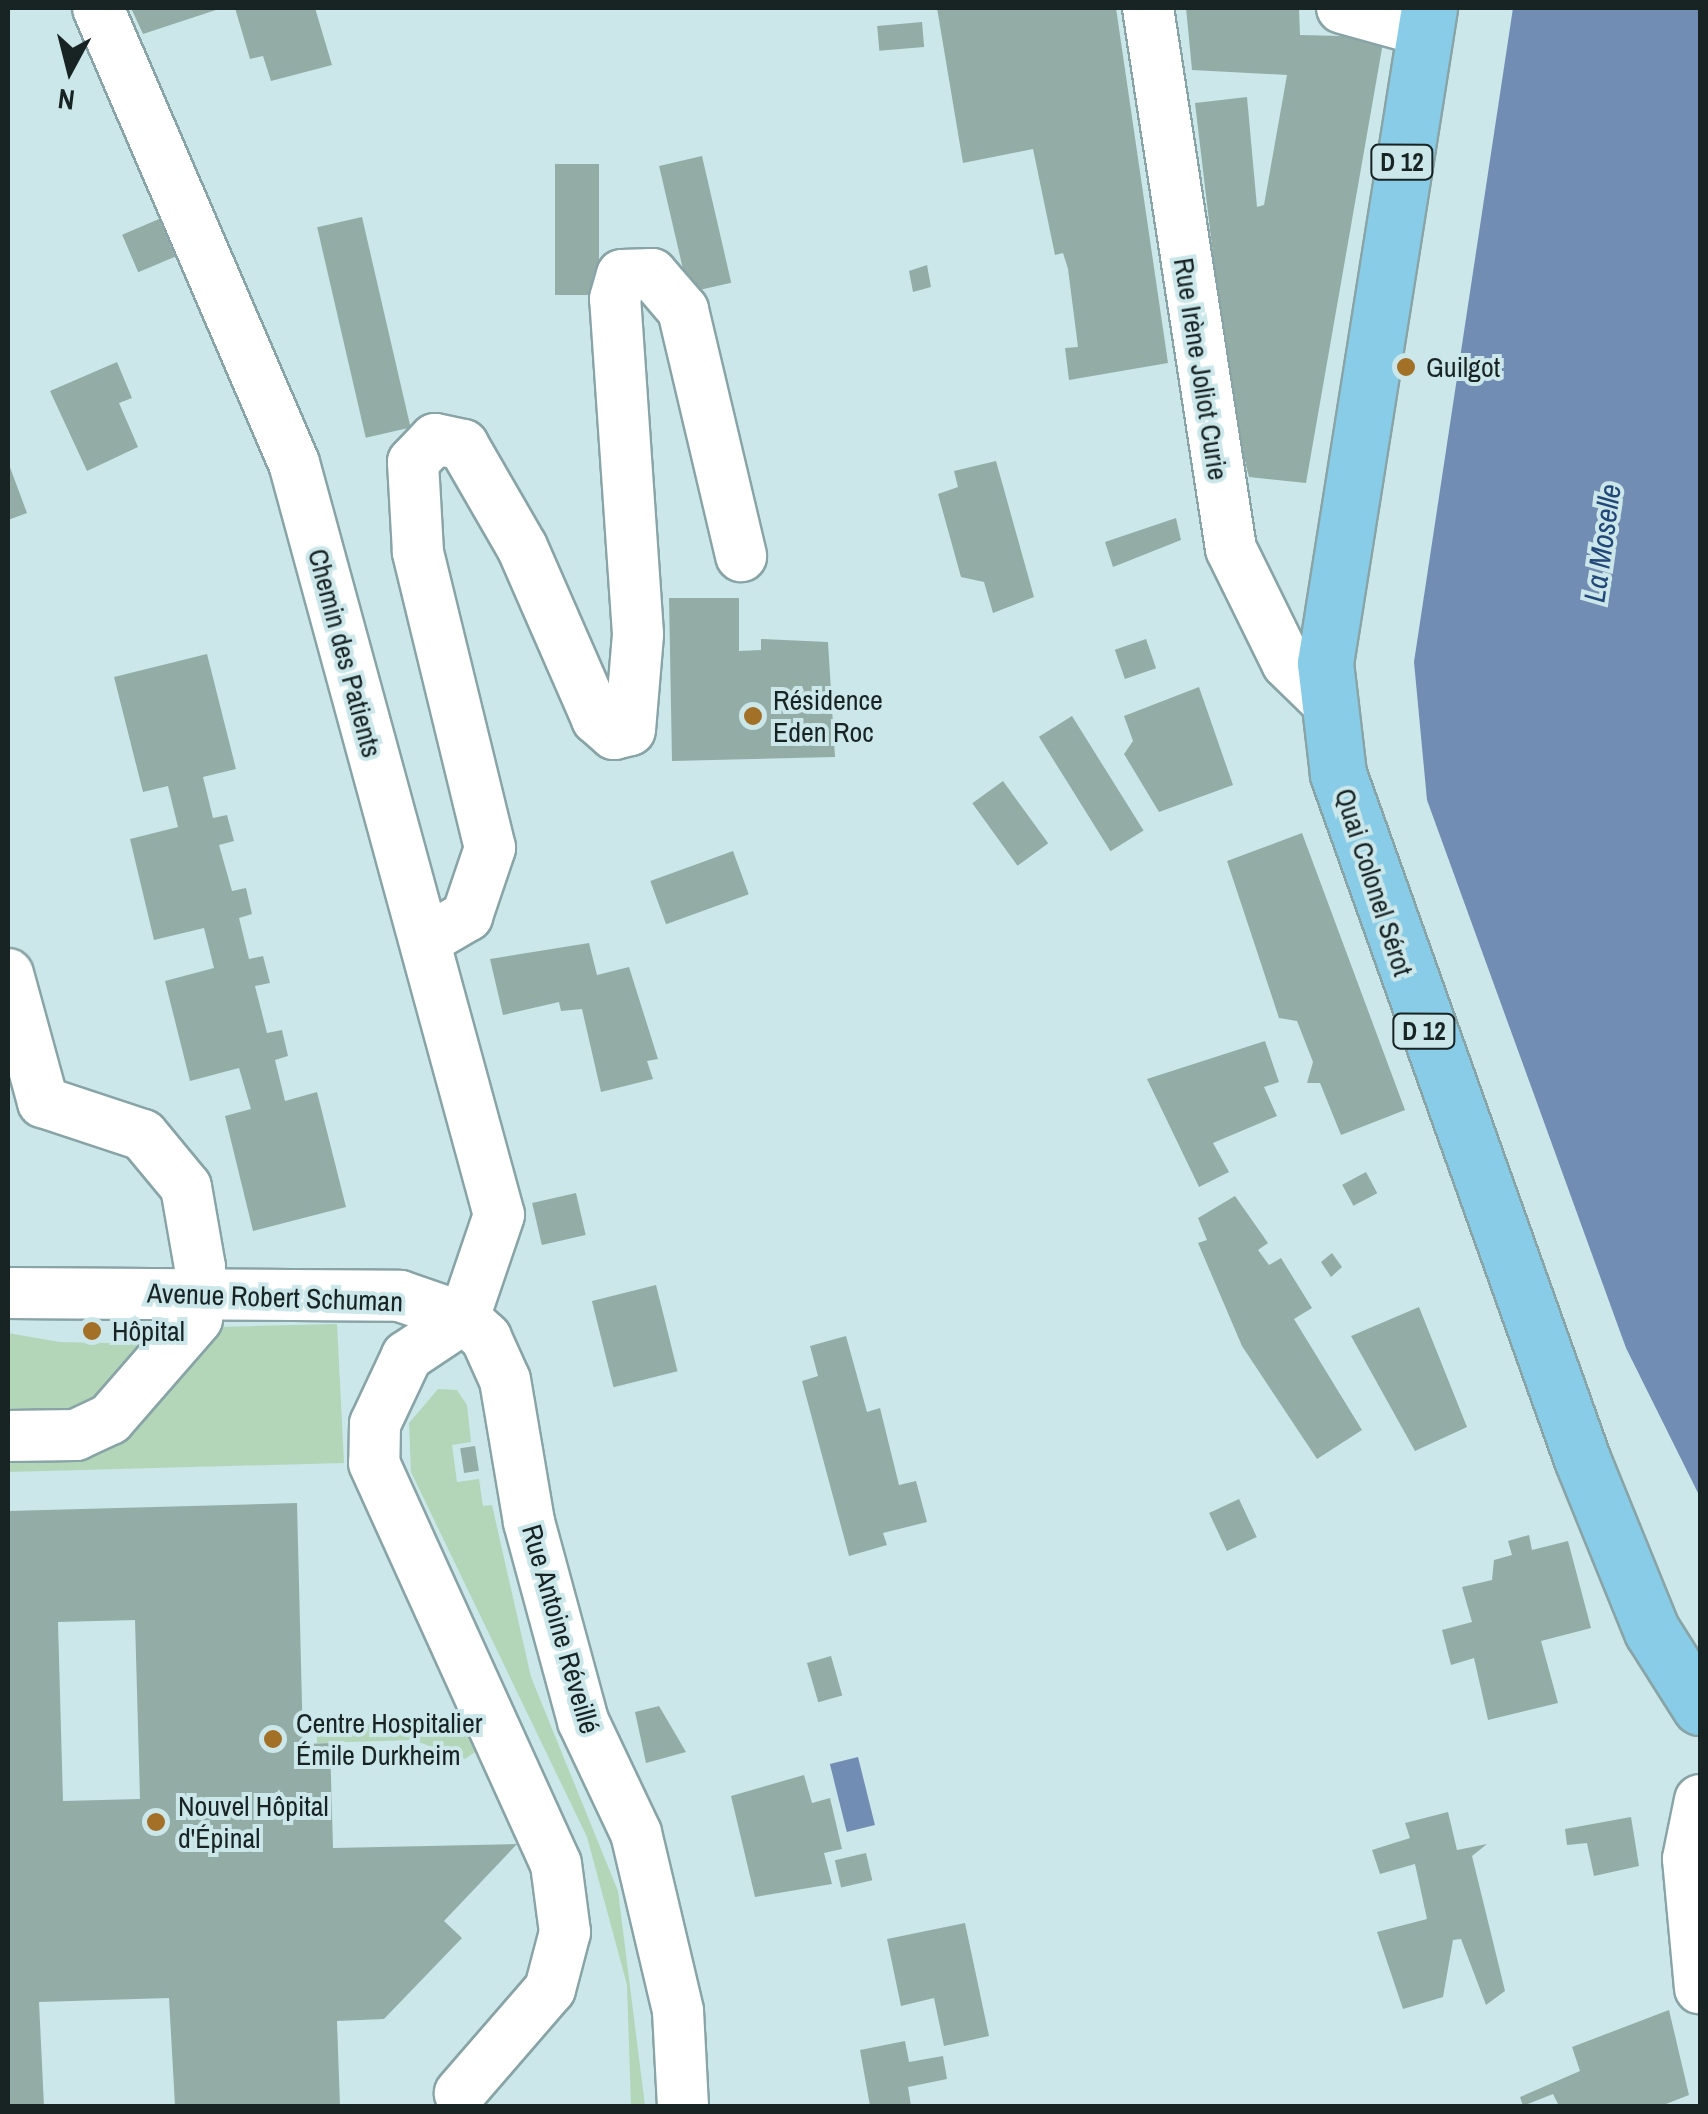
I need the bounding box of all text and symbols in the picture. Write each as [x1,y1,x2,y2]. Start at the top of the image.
north arrow [20,20,120,120]
text: N [56,80,77,120]
road number: D 12 [1370,142,1434,182]
street label: Rue Irène Joliot Curie [1167,255,1235,483]
place label: Guilgot [1426,350,1500,384]
marker: Guilgot [1395,356,1417,378]
water label: La Moselle [1576,482,1628,604]
street label: Chemin des Patients [301,545,389,761]
place label: Résidence Eden Roc [773,683,883,749]
marker: Résidence Eden Roc [742,705,764,727]
street label: Quai Colonel Sérot [1328,784,1420,980]
road number: D 12 [1392,1011,1456,1051]
street label: Avenue Robert Schuman [146,1276,404,1318]
place label: Hôpital [112,1314,185,1348]
marker: Hôpital [81,1320,103,1342]
street label: Rue Antoine Réveillé [515,1520,607,1738]
place label: Centre Hospitalier Émile Durkheim [296,1706,482,1772]
marker: Centre Hospitalier Émile Durkheim [260,1726,286,1752]
place label: Nouvel Hôpital d'Épinal [178,1789,329,1855]
marker: Nouvel Hôpital d'Épinal [143,1809,169,1835]

